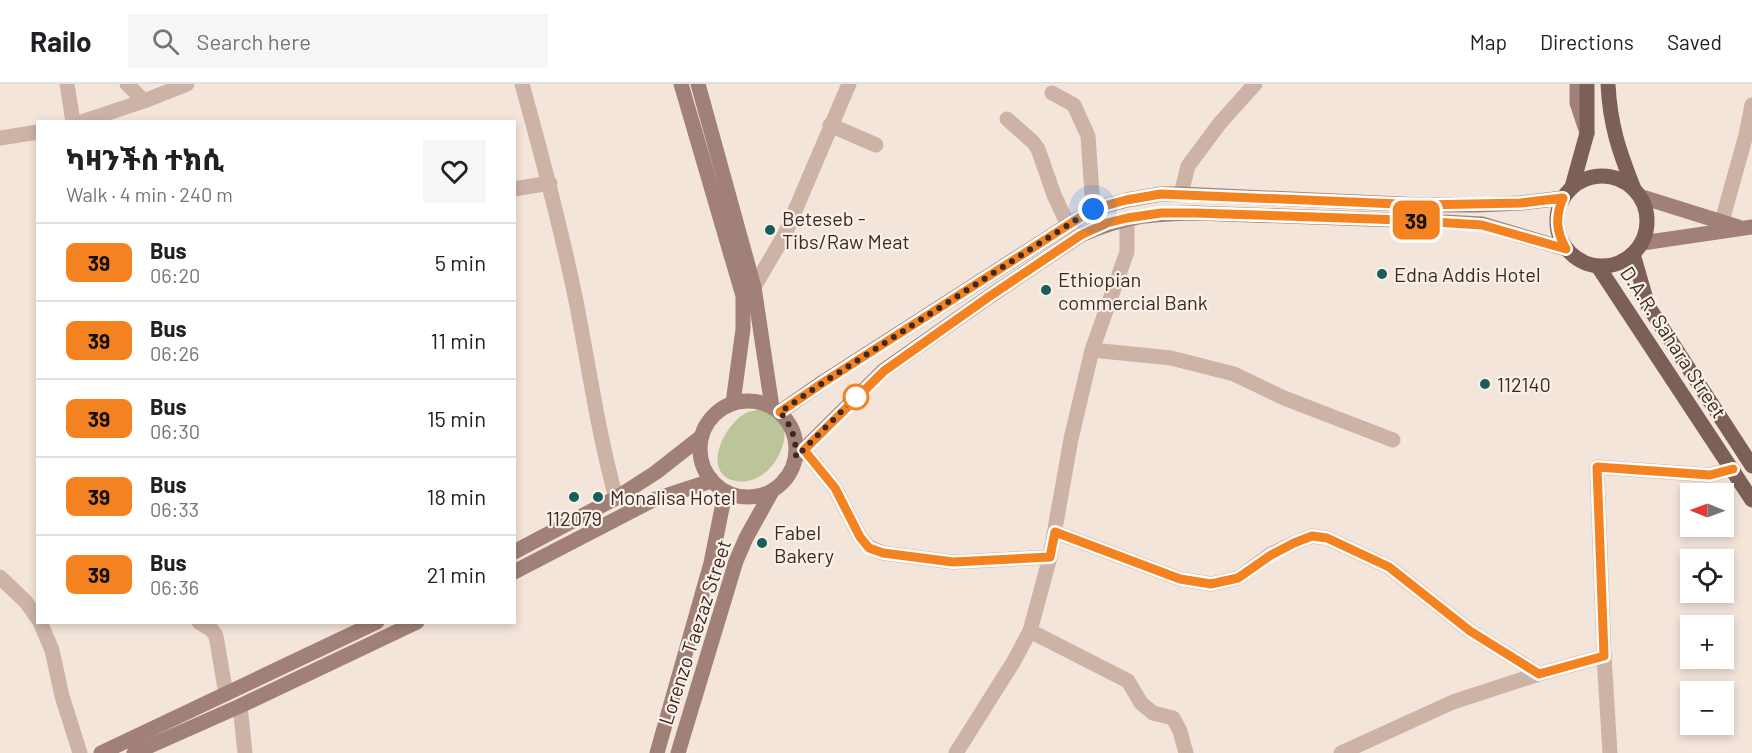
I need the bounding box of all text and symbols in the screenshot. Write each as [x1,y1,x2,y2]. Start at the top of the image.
search box [128,14,548,68]
text: Railo [30,24,92,58]
icon: search [149,25,182,58]
text: Search here [197,28,311,54]
text: Map [1470,29,1507,54]
text: Directions [1540,29,1634,54]
text: Saved [1667,29,1722,54]
button: heart [423,140,486,203]
text: ካዛንችስ ተክሲ [66,142,224,176]
text: Walk · 4 min · 240 m [66,182,233,206]
your location [1078,194,1108,224]
line badge: 39 [1389,200,1443,240]
place label: Beteseb - Tibs/Raw Meat [782,206,910,253]
text: 39 [1405,208,1427,233]
marker: Beteseb - Tibs/Raw Meat [763,223,777,237]
text: Bus [150,237,187,263]
text: 5 min [435,249,486,275]
text: 39 [88,250,110,275]
place label: Edna Addis Hotel [1394,262,1541,286]
street label: D.A.R. Sahara Street [1616,262,1732,422]
text: 06:20 [150,263,200,287]
place label: Ethiopian commercial Bank [1058,267,1208,314]
marker: Edna Addis Hotel [1375,267,1389,281]
marker: Ethiopian commercial Bank [1039,283,1053,297]
text: Bus [150,315,187,341]
text: 11 min [430,327,486,353]
text: 39 [88,328,110,353]
text: 06:26 [150,341,199,365]
place label: 112140 [1497,372,1551,396]
marker: 112140 [1478,377,1492,391]
unlabelled marker [843,384,869,410]
text: Bus [150,393,187,419]
text: 15 min [427,405,486,431]
text: 39 [88,406,110,431]
text: 06:30 [150,419,200,443]
text: Bus [150,471,187,497]
text: 18 min [427,483,486,509]
north arrow [1680,483,1734,537]
map controls [1680,483,1734,735]
text: 39 [88,484,110,509]
place label: Monalisa Hotel [610,485,736,509]
marker: 112079 [567,490,581,504]
marker: Monalisa Hotel [591,490,605,504]
text: 06:33 [150,497,199,521]
place label: 112079 [546,506,602,530]
place label: Fabel Bakery [774,520,834,567]
street label: Lorenzo Taezaz Street [653,536,735,728]
marker: Fabel Bakery [755,536,769,550]
text: Bus [150,549,187,575]
button: locate [1680,549,1734,603]
text: 21 min [427,561,486,587]
text: 39 [88,562,110,587]
text: 06:36 [150,575,199,599]
button: + [1680,615,1734,669]
button: − [1680,681,1734,735]

